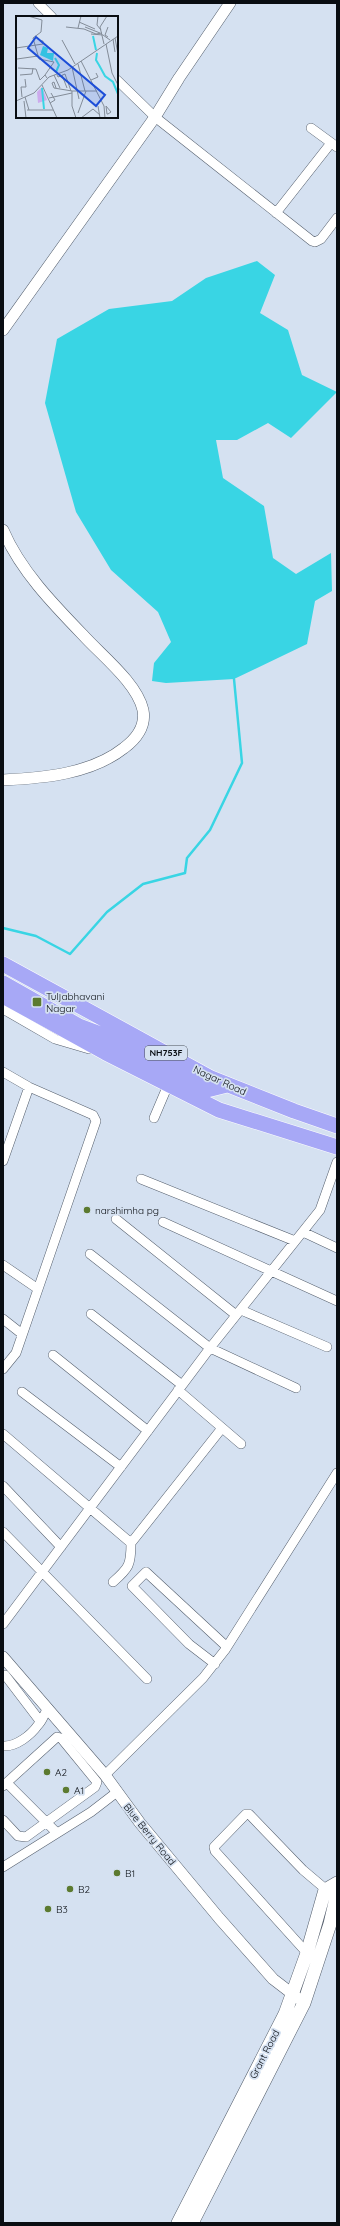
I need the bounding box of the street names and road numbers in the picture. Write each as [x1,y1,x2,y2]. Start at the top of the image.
road number: NH753F [145,1046,187,1060]
street label: Nagar Road [191,1063,248,1098]
street label: Blue Berry Road [121,1801,179,1868]
street label: Grant Road [247,2027,282,2081]

